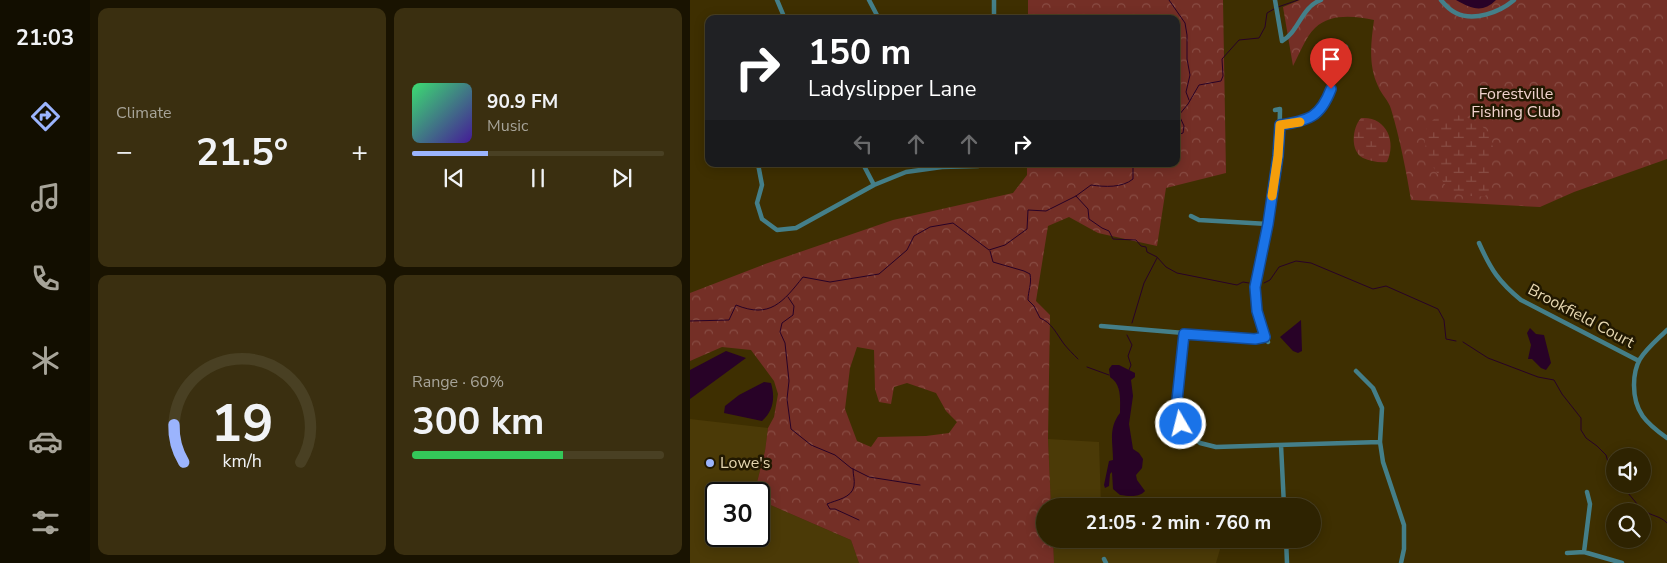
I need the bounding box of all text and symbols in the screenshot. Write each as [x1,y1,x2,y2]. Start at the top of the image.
text: 21:03 [16,23,74,53]
text: 150 m [808,29,911,76]
icon: right [725,35,790,100]
pin [1310,38,1352,89]
icon: arrive [1317,45,1345,73]
text: Ladyslipper Lane [808,74,976,104]
park label: Forestville Fishing Club [1471,83,1561,123]
text: 90.9 FM [487,89,558,115]
icon: directions [28,99,63,134]
text: Climate [116,102,171,124]
text: Music [487,115,528,137]
text: 21.5° [196,127,288,178]
icon: left [849,130,877,158]
icon: ahead [902,130,930,158]
icon: ahead [955,130,983,158]
icon: right [1008,130,1036,158]
text: − [116,133,133,171]
text: + [351,133,368,171]
icon: previous [440,164,468,192]
icon: pause [524,164,552,192]
icon: next [608,164,636,192]
icon: music [28,180,63,215]
icon: phone [28,261,63,296]
street label: Brookfield Court [1524,279,1638,354]
icon: climate [28,343,63,378]
text: Range · 60% [412,371,504,393]
text: 19 [211,388,273,459]
text: 300 km [412,396,544,447]
position arrow [1154,397,1206,449]
icon: car [28,424,63,459]
map controls [1606,448,1651,548]
button: sound [1606,448,1651,493]
text: km/h [222,449,262,473]
place label: Lowe's [720,452,770,474]
marker: Lowe's [704,457,716,469]
speed limit sign: 30 [705,482,770,547]
button: search [1606,503,1651,548]
icon: filters [28,505,63,540]
text: 21:05 · 2 min · 760 m [1086,510,1271,536]

